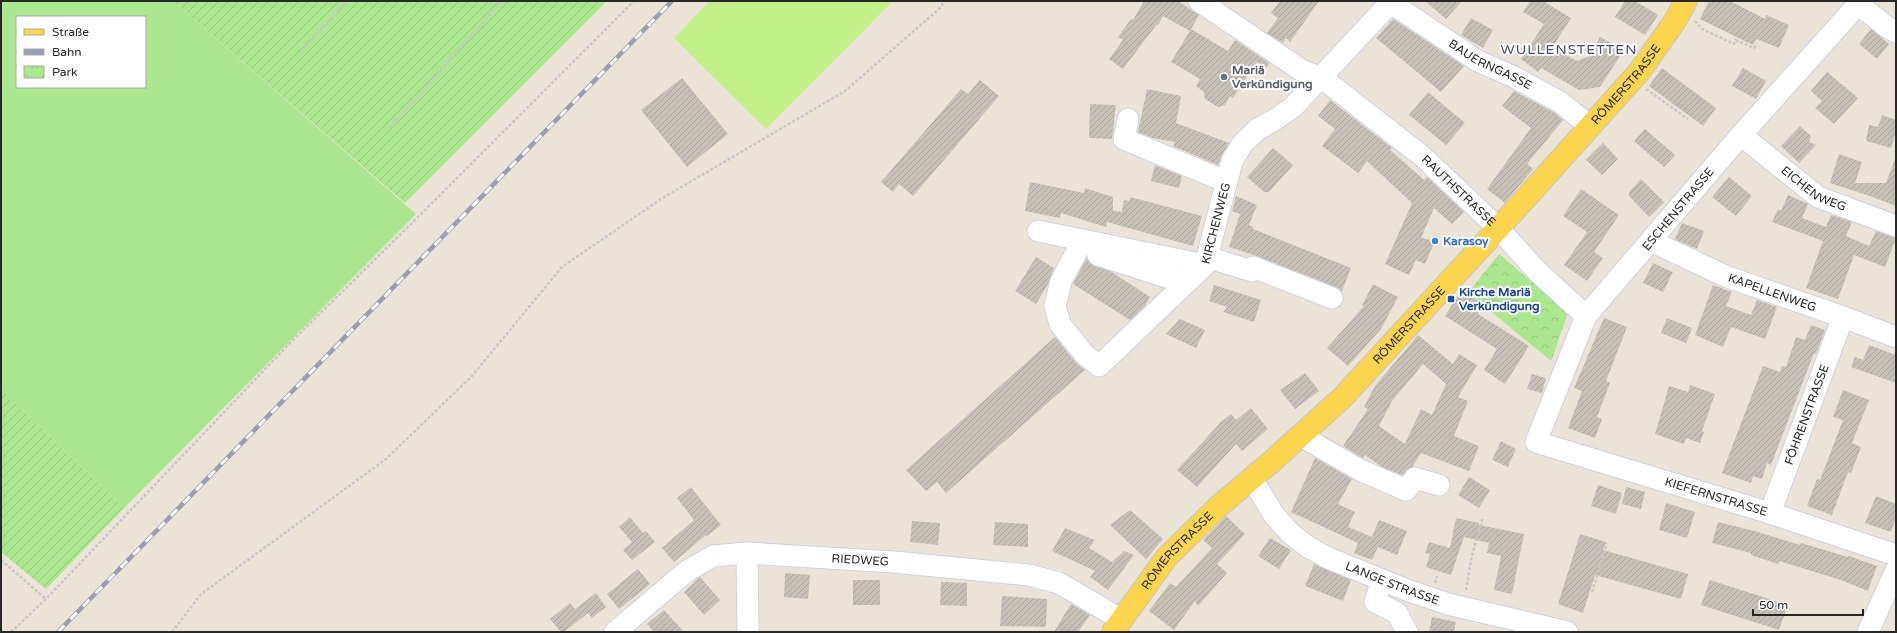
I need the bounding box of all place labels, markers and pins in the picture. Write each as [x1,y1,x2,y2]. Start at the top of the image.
place label: Mariä Verkündigung [1232,63,1313,92]
marker: Mariä Verkündigung [1219,72,1229,82]
place label: Karasoy [1443,234,1489,249]
marker: Karasoy [1430,236,1440,246]
place label: Kirche Mariä Verkündigung [1459,285,1540,314]
marker: Kirche Mariä Verkündigung [1446,294,1456,304]

